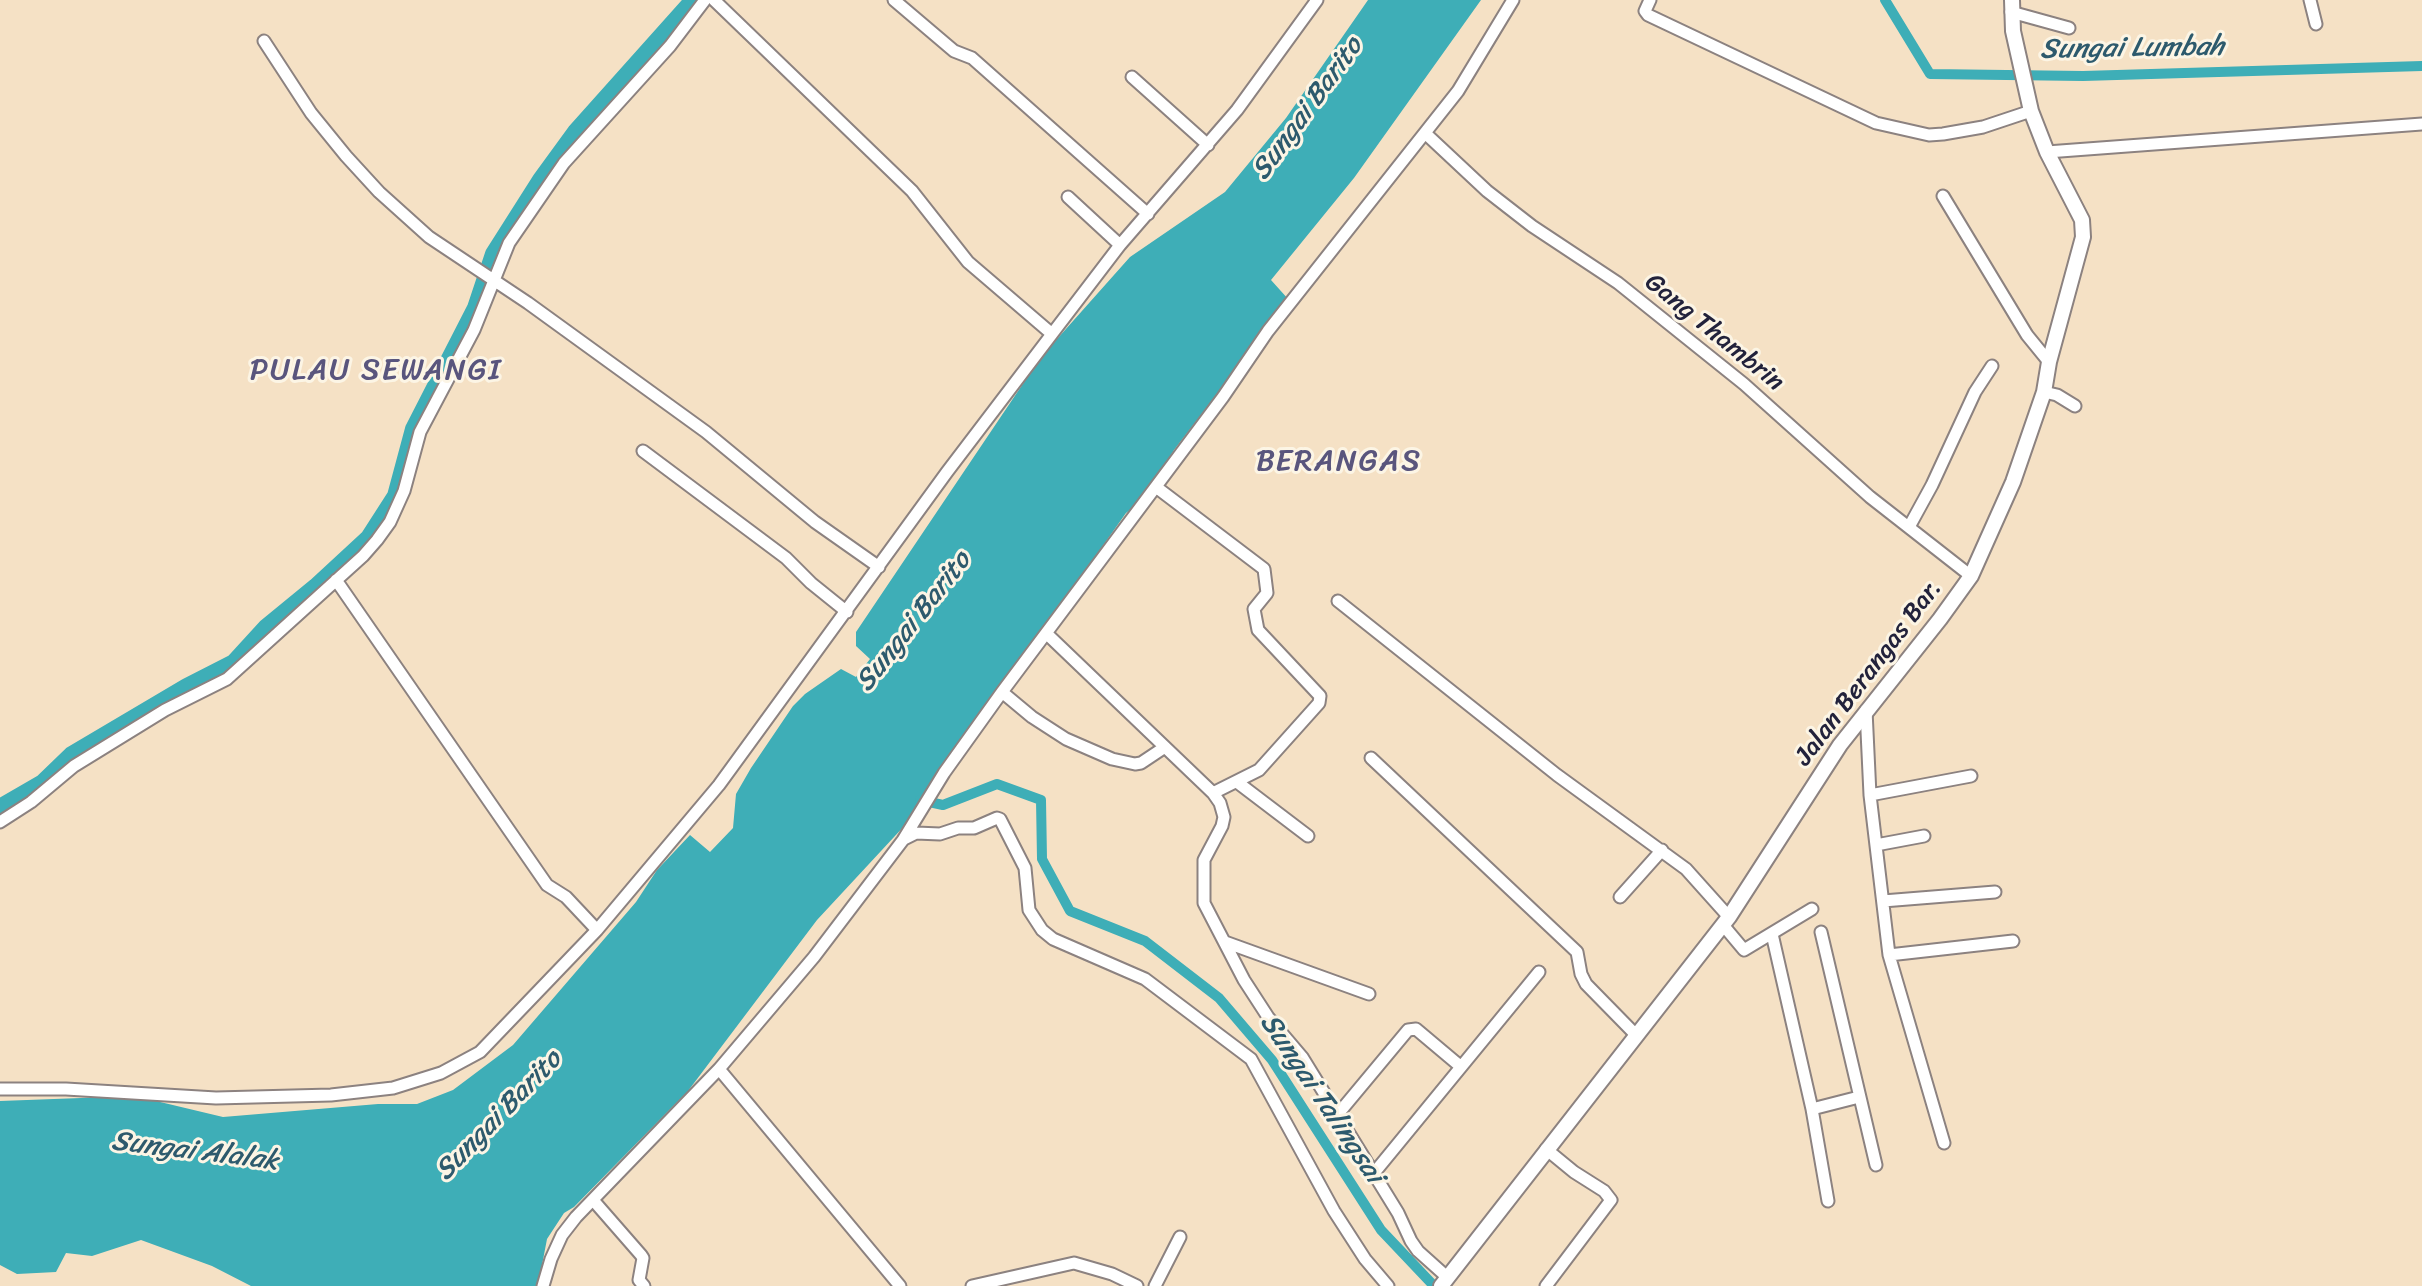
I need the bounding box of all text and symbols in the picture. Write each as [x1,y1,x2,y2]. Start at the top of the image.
water label: Sungai Barito [1245,31,1371,187]
water label: Sungai Lumbah [2040,31,2224,67]
street label: Gang Thambrin [1638,267,1790,399]
district label: PULAU SEWANGI [250,353,502,389]
district label: BERANGAS [1256,444,1422,480]
water label: Sungai Barito [849,545,979,699]
street label: Jalan Berangas Bar. [1789,574,1949,772]
water label: Sungai Talingsai [1252,1008,1390,1190]
water label: Sungai Barito [429,1044,569,1188]
water label: Sungai Alalak [109,1125,281,1179]

